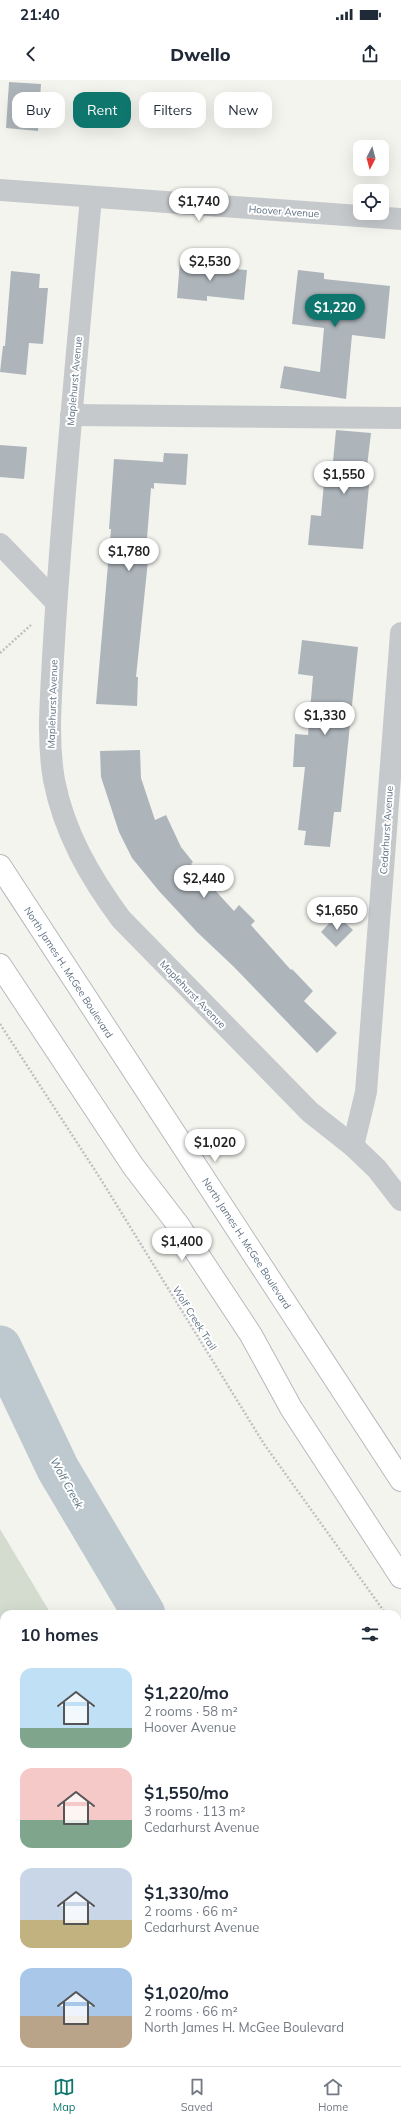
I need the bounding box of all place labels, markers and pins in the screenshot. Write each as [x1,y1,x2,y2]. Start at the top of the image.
pin: $1,740 [166,188,232,222]
pin: $2,530 [177,248,243,282]
pin: $1,220 [302,294,368,328]
pin: $1,550 [311,461,377,495]
pin: $1,780 [96,538,162,572]
pin: $1,330 [292,702,358,736]
pin: $2,440 [171,865,237,899]
pin: $1,650 [304,897,370,931]
pin: $1,020 [182,1129,248,1163]
pin: $1,400 [149,1228,215,1262]

